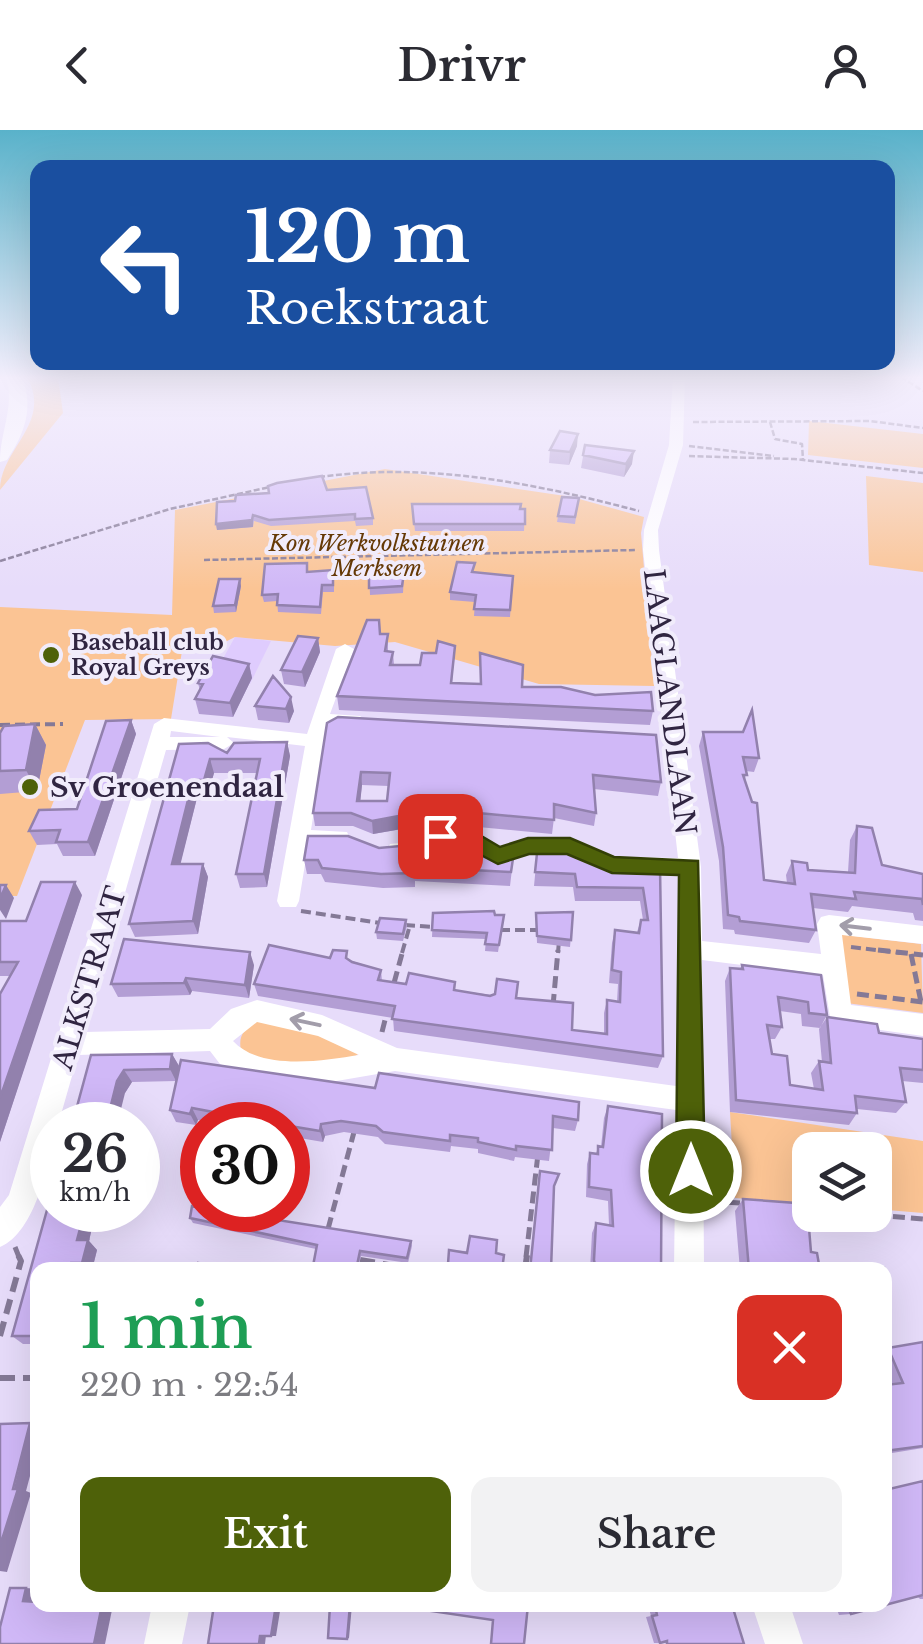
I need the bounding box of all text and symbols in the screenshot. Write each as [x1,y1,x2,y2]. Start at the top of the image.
text: Drivr [397,37,526,93]
icon: back [50,38,105,93]
icon: person [818,38,873,93]
text: 120 m [245,194,470,281]
icon: left [80,200,210,330]
text: Roekstraat [245,280,489,336]
park label: Kon Werkvolkstuinen Merksem [268,530,485,582]
street label: LAAGLANDLAAN [636,567,703,837]
place label: Baseball club Royal Greys [71,629,224,681]
marker: Baseball club Royal Greys [40,644,62,666]
place label: Sv Groenendaal [50,770,284,805]
marker: Sv Groenendaal [19,776,41,798]
pin [398,794,483,879]
icon: arrive [413,809,468,864]
street label: ALKSTRAAT [45,882,134,1075]
one-way arrow [839,917,871,936]
one-way arrow [290,1012,322,1030]
speed limit sign: 30 [180,1102,310,1232]
position arrow [639,1119,743,1223]
text: 26 [62,1123,128,1186]
map controls [792,1132,892,1232]
button: layers [792,1132,892,1232]
text: km/h [60,1177,130,1208]
text: 1 min [80,1290,253,1364]
button: close [737,1295,842,1400]
text: 220 m · 22:54 [80,1365,299,1405]
button: Exit [80,1477,451,1592]
button: Share [471,1477,842,1592]

